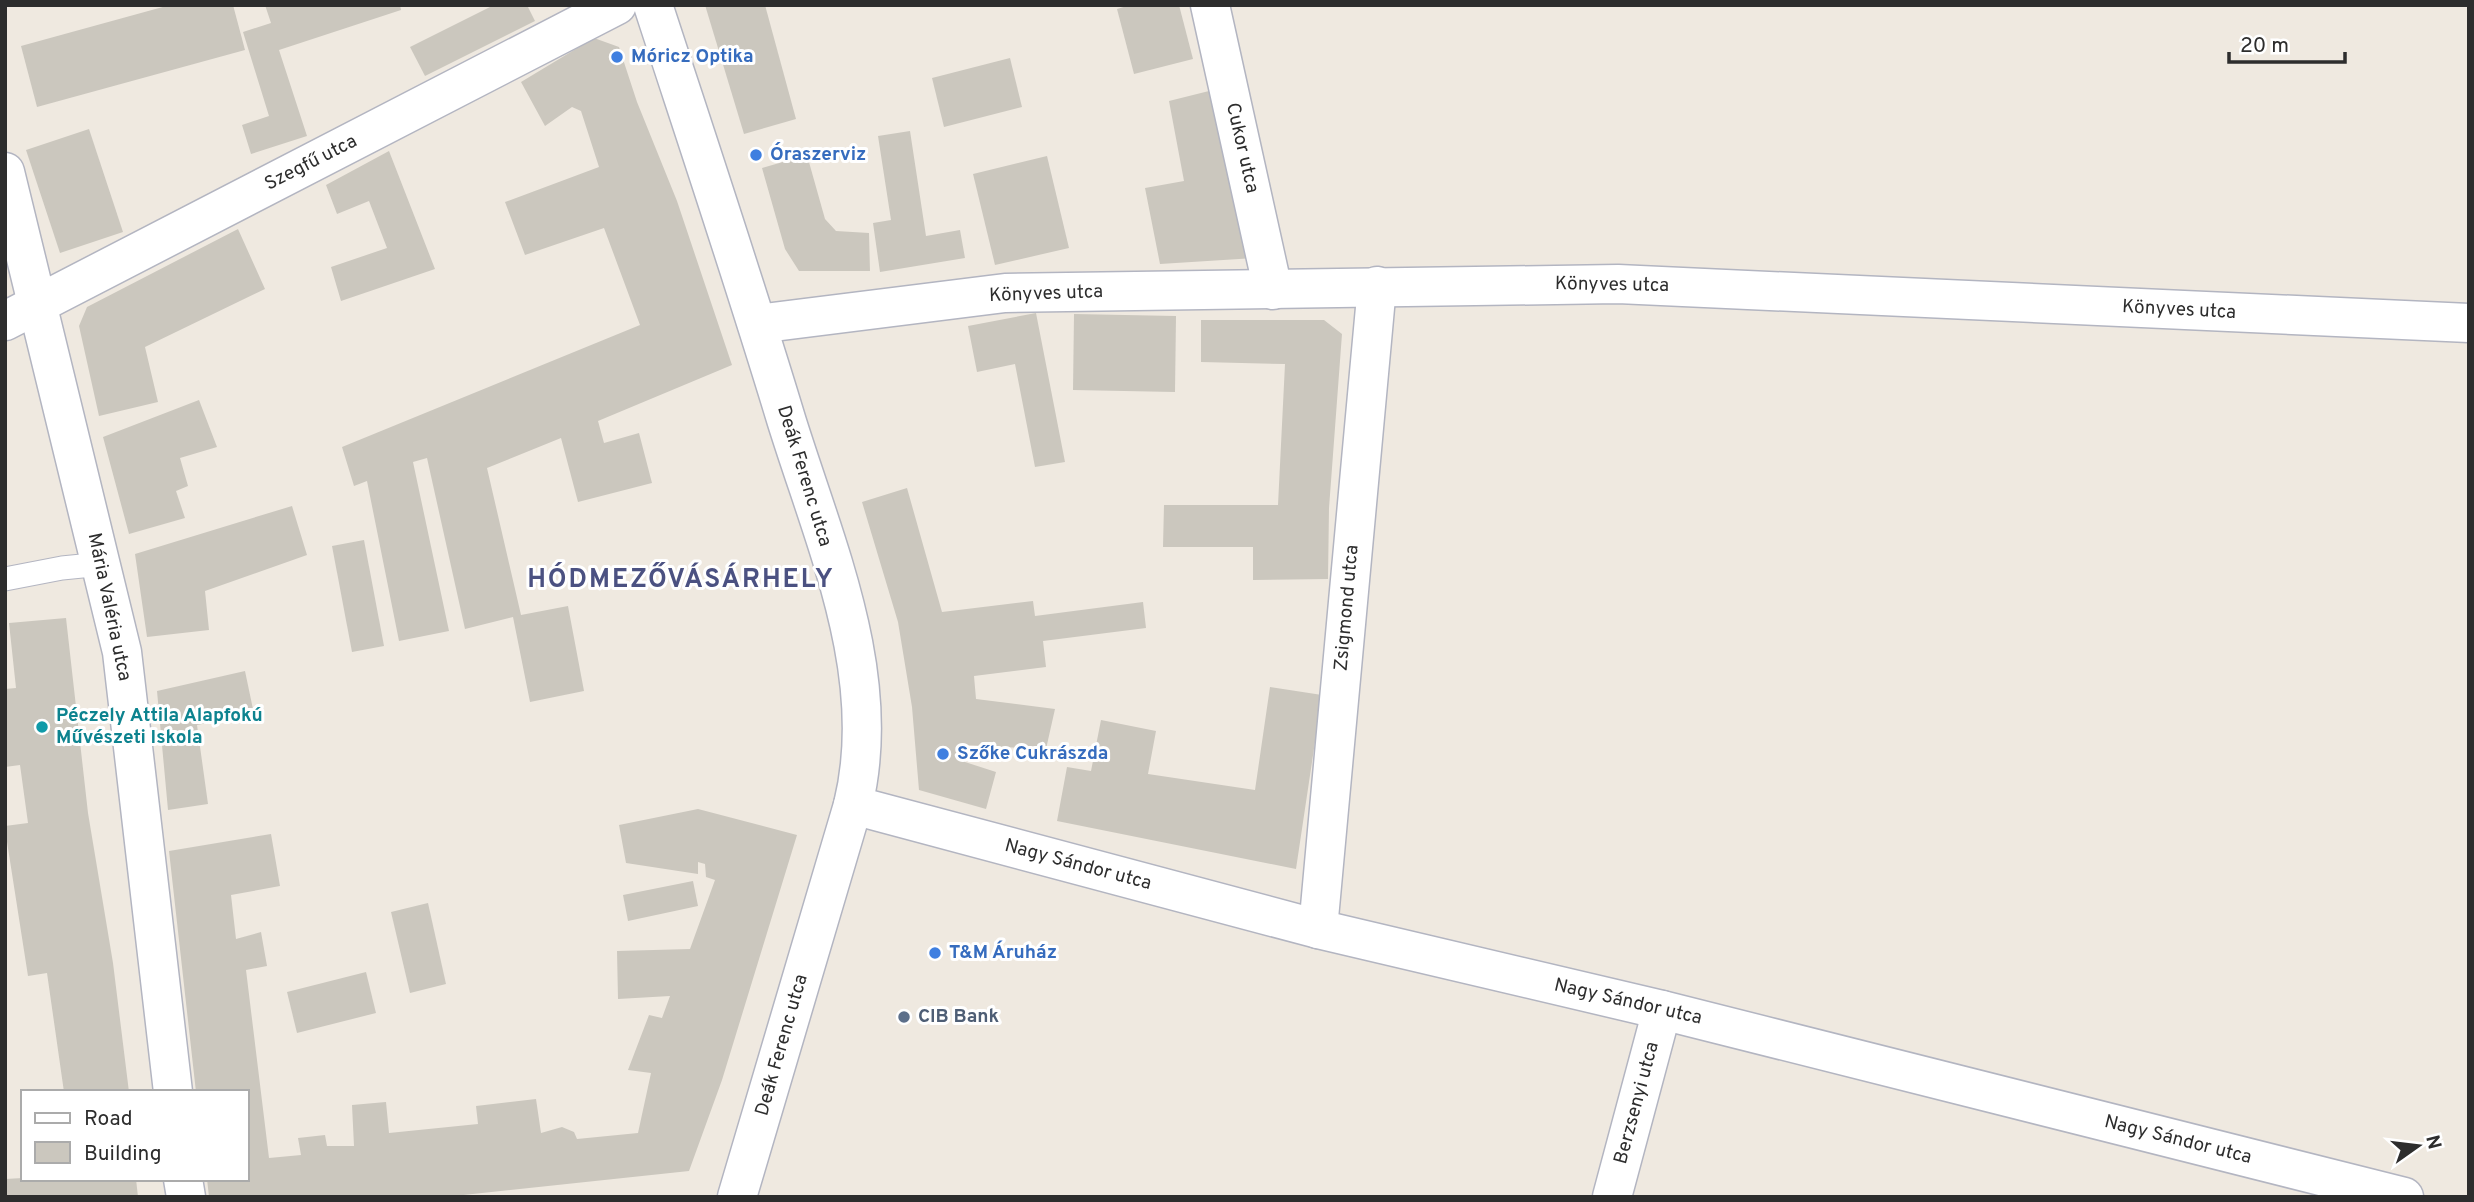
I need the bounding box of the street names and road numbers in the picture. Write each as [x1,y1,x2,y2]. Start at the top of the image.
street label: Cukor utca [1220,101,1264,195]
street label: Szegfű utca [261,129,361,197]
street label: Könyves utca [1555,272,1669,298]
street label: Könyves utca [989,280,1103,308]
street label: Könyves utca [2121,295,2237,325]
street label: Deák Ferenc utca [771,402,837,550]
street label: Mária Valéria utca [82,531,136,683]
street label: Zsigmond utca [1330,544,1364,672]
street label: Nagy Sándor utca [1002,834,1154,896]
street label: Deák Ferenc utca [750,971,814,1119]
street label: Nagy Sándor utca [1552,973,1704,1031]
street label: Berzsenyi utca [1609,1039,1665,1167]
street label: Nagy Sándor utca [2102,1110,2254,1170]

